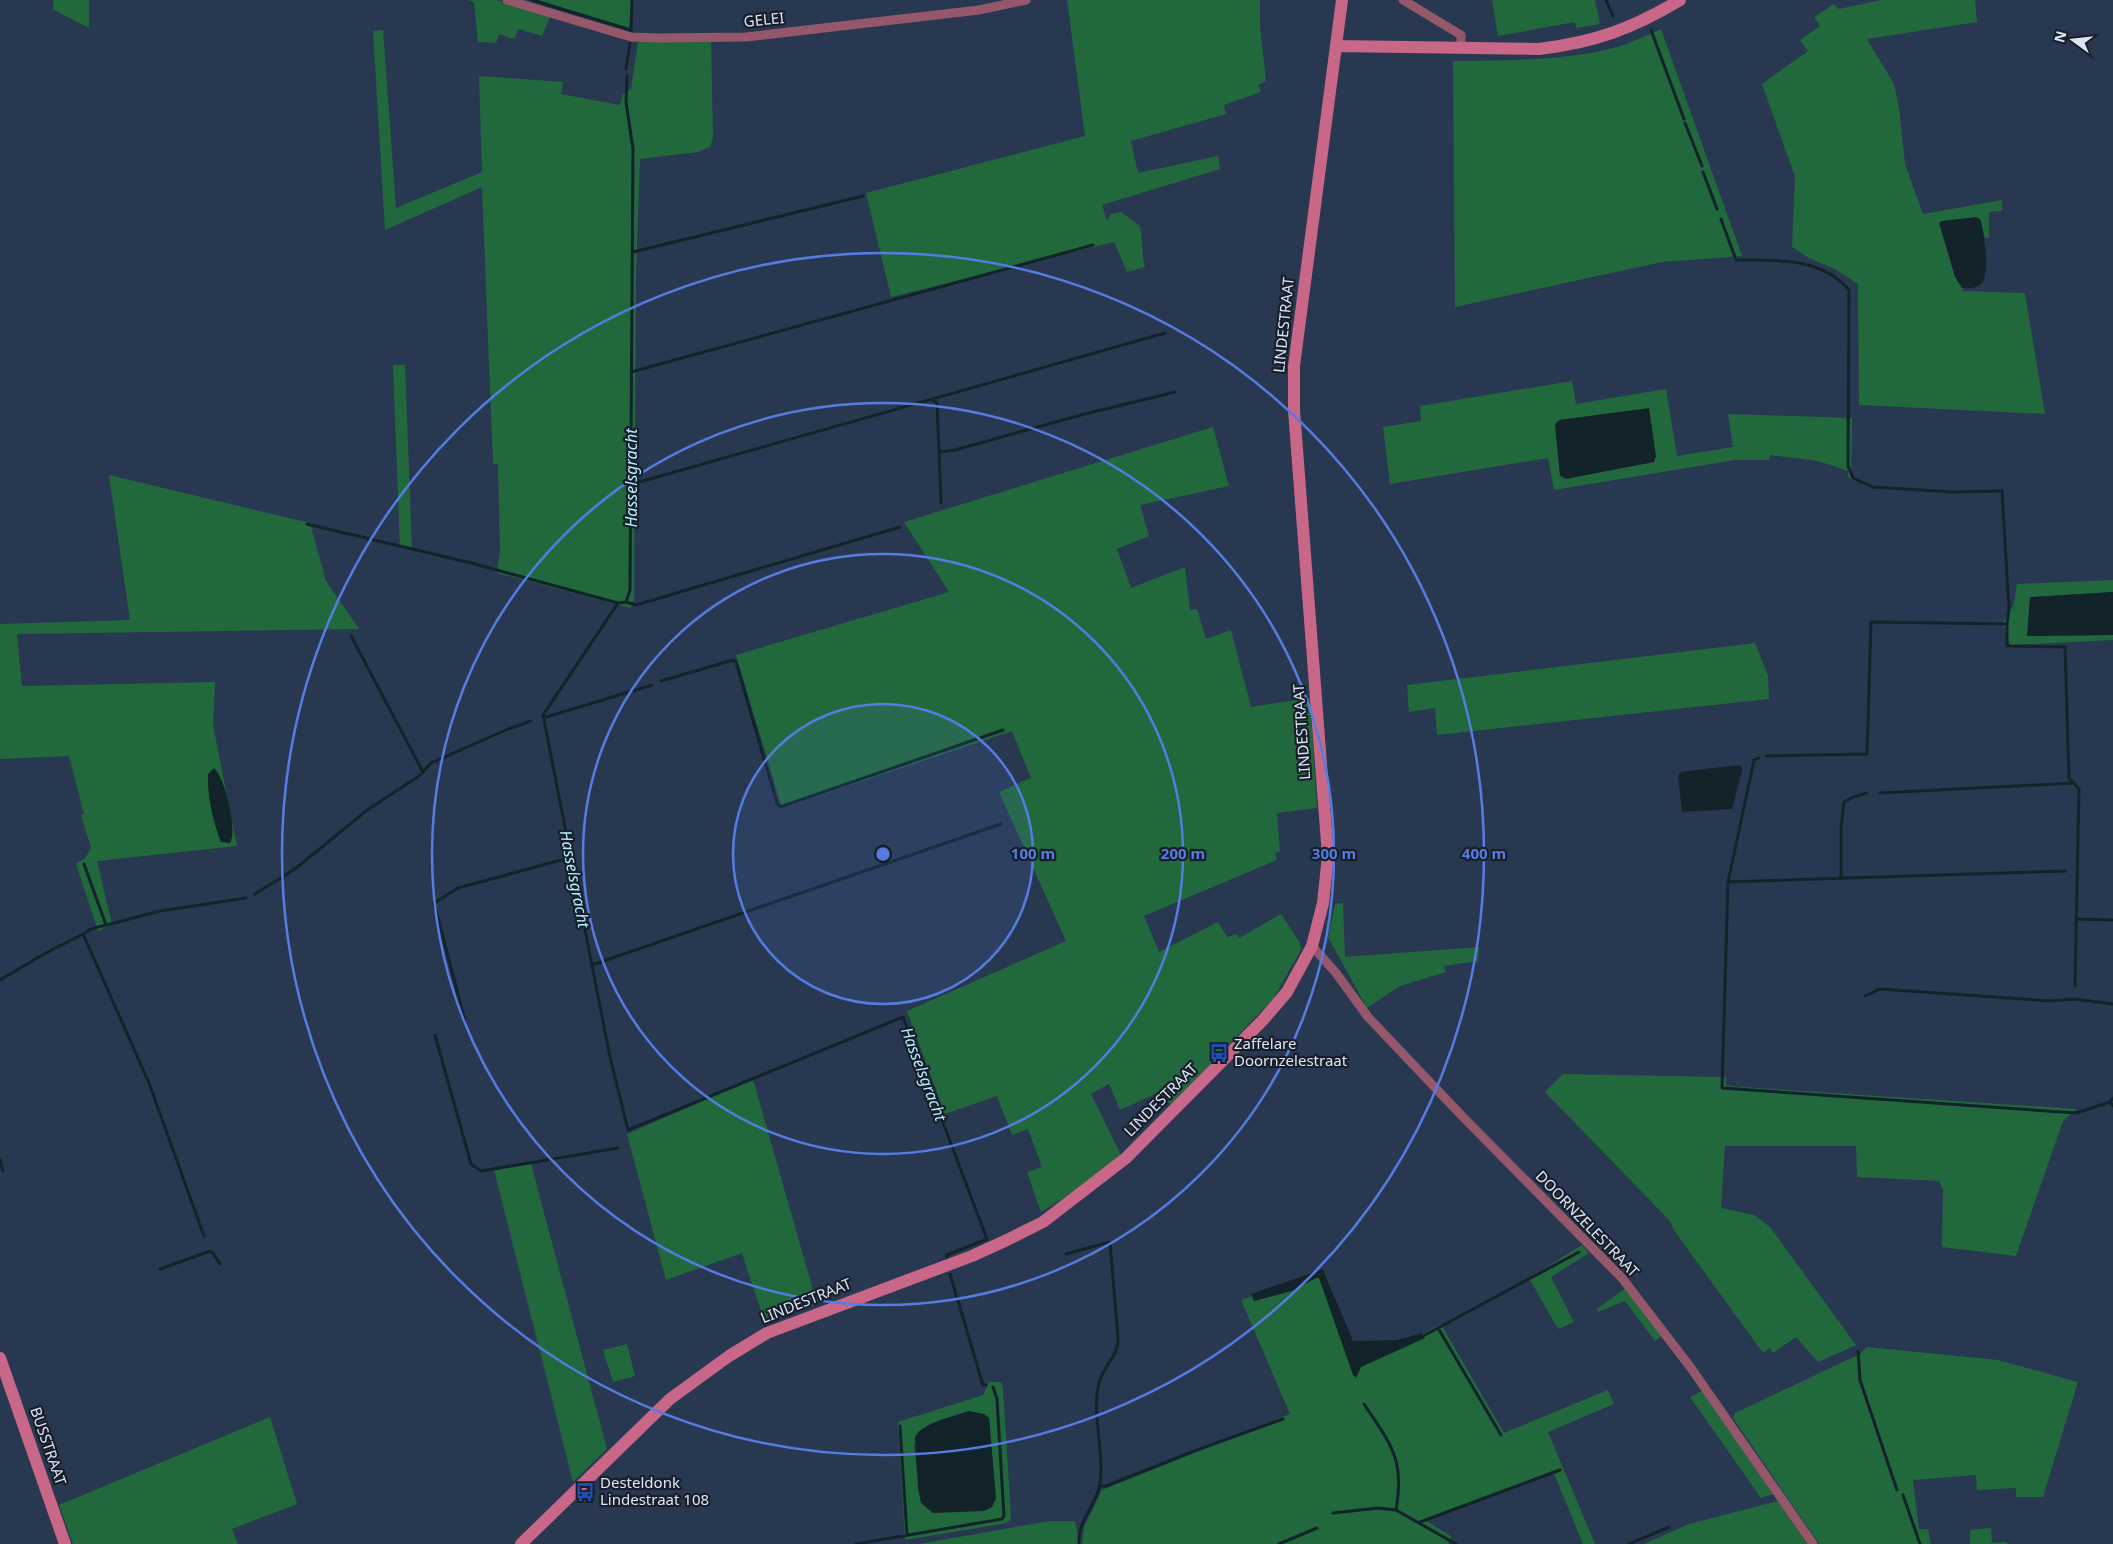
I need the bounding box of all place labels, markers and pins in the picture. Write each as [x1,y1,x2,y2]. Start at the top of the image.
centre of rings [874,845,892,863]
place label: Zaffelare Doornzelestraat [1234,1033,1348,1070]
bus stop icon: Zaffelare Doornzelestraat [1208,1042,1230,1064]
place label: Desteldonk Lindestraat 108 [600,1472,709,1509]
bus stop icon: Desteldonk Lindestraat 108 [574,1481,596,1503]

